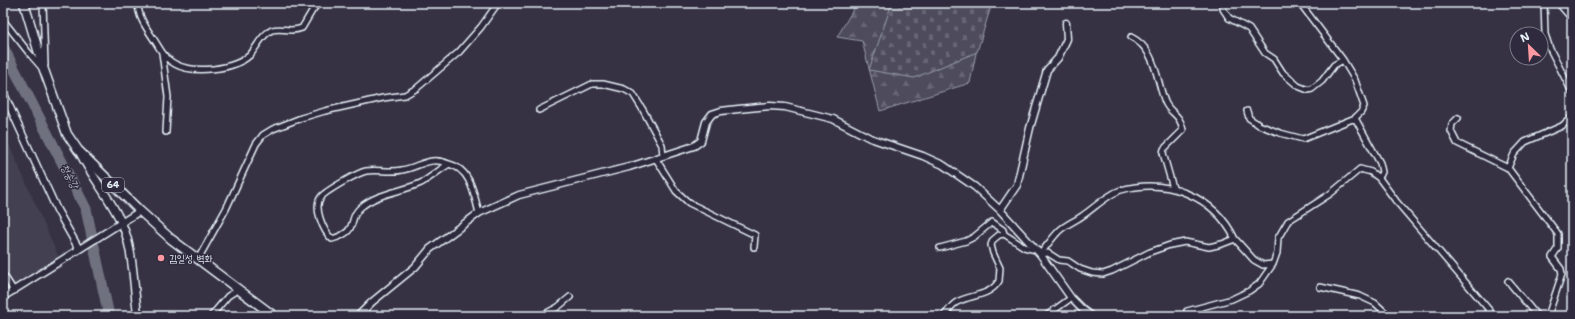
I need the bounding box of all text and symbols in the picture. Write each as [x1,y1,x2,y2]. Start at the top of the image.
north arrow [1509,26,1549,66]
text: N [1518,29,1532,46]
water label: 청송강 [57,161,83,192]
road number: 64 [102,178,124,192]
place label: 김일성 벽화 [169,252,213,265]
marker: 김일성 벽화 [156,253,166,263]

